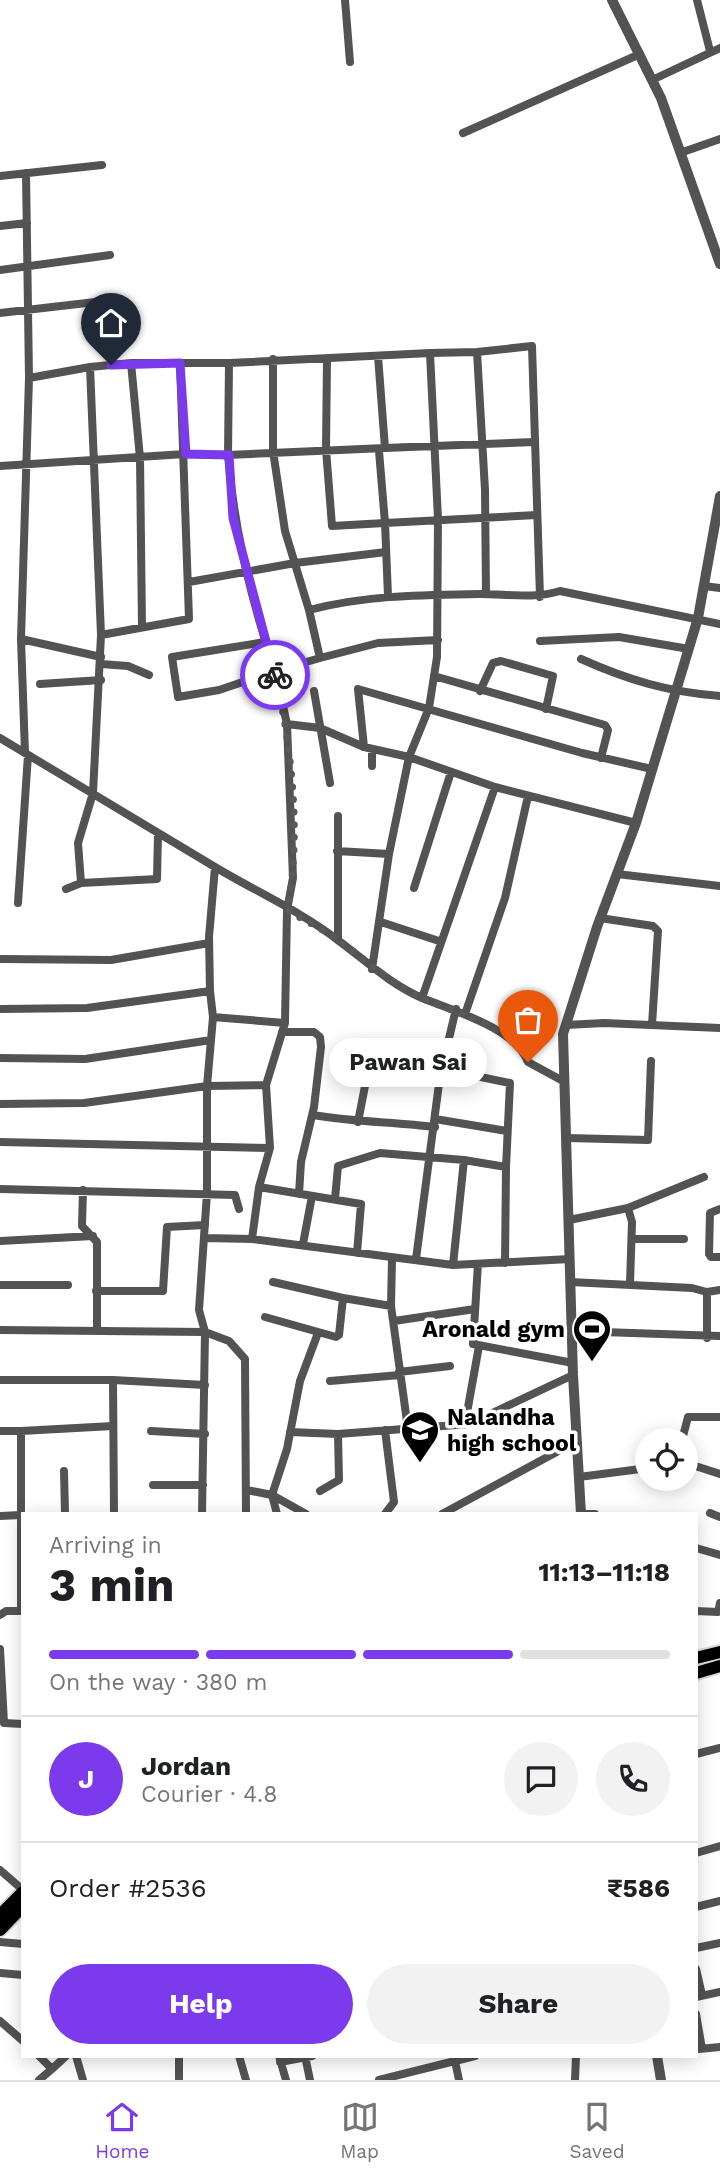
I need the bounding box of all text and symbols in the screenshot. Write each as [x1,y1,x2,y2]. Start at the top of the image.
pin [81,293,141,365]
icon: home [92,304,130,342]
courier [240,640,310,710]
icon: bike [256,656,294,694]
pin [498,990,558,1062]
icon: bag [509,1001,547,1039]
callout: Pawan Sai [328,1038,486,1086]
text: Pawan Sai [349,1049,467,1076]
sports icon: Aronald gym [571,1308,613,1363]
place label: Aronald gym [422,1316,565,1343]
place label: Nalandha high school [447,1404,577,1457]
school or university icon: Nalandha high school [399,1409,441,1464]
map controls [635,1428,698,1491]
button: locate [635,1428,698,1491]
text: Arriving in [49,1532,162,1559]
text: 11:13–11:18 [538,1557,670,1587]
text: 3 min [49,1558,175,1612]
text: On the way · 380 m [49,1669,267,1696]
button: chat [504,1742,578,1816]
button: phone [596,1742,670,1816]
text: Jordan [141,1751,231,1781]
text: J [78,1764,94,1794]
text: Courier · 4.8 [141,1781,277,1808]
text: Order #2536 [49,1873,207,1903]
text: ₹586 [607,1873,670,1903]
button: Help [49,1964,353,2044]
button: Share [367,1964,670,2044]
tab: Home [95,2098,150,2163]
tab: Map [340,2098,379,2163]
tab: Saved [569,2098,625,2163]

